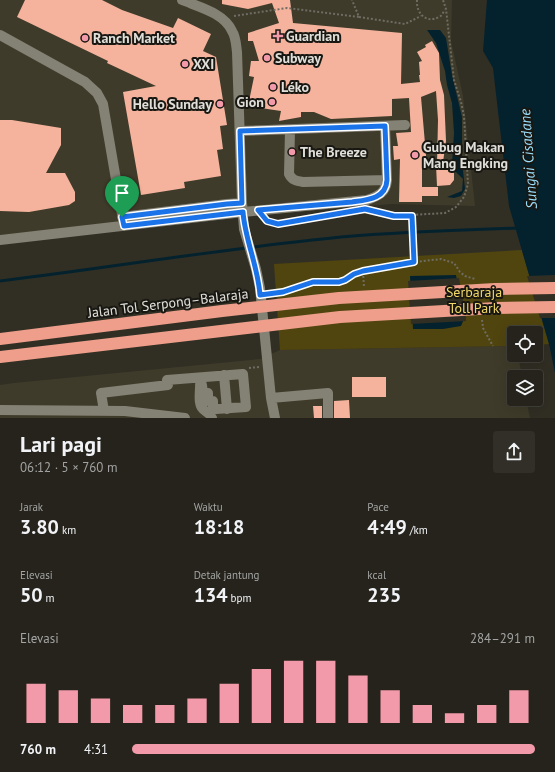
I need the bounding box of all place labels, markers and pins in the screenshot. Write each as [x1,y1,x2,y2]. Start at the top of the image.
place label: Guardian [286,27,340,45]
place label: Ranch Market [93,29,175,47]
marker: Guardian [273,31,283,41]
marker: Ranch Market [80,33,90,43]
place label: Subway [275,49,321,67]
marker: Subway [262,53,272,63]
place label: XXI [193,55,214,73]
marker: XXI [180,59,190,69]
place label: Léko [281,78,310,96]
marker: Léko [268,82,278,92]
place label: Gion [237,93,264,111]
place label: Hello Sunday [133,95,212,113]
marker: Gion [267,97,277,107]
marker: Hello Sunday [215,99,225,109]
place label: Gubug Makan Mang Engking [423,138,508,172]
place label: The Breeze [300,143,367,161]
marker: The Breeze [287,147,297,157]
marker: Gubug Makan Mang Engking [410,150,420,160]
pin [105,176,139,217]

